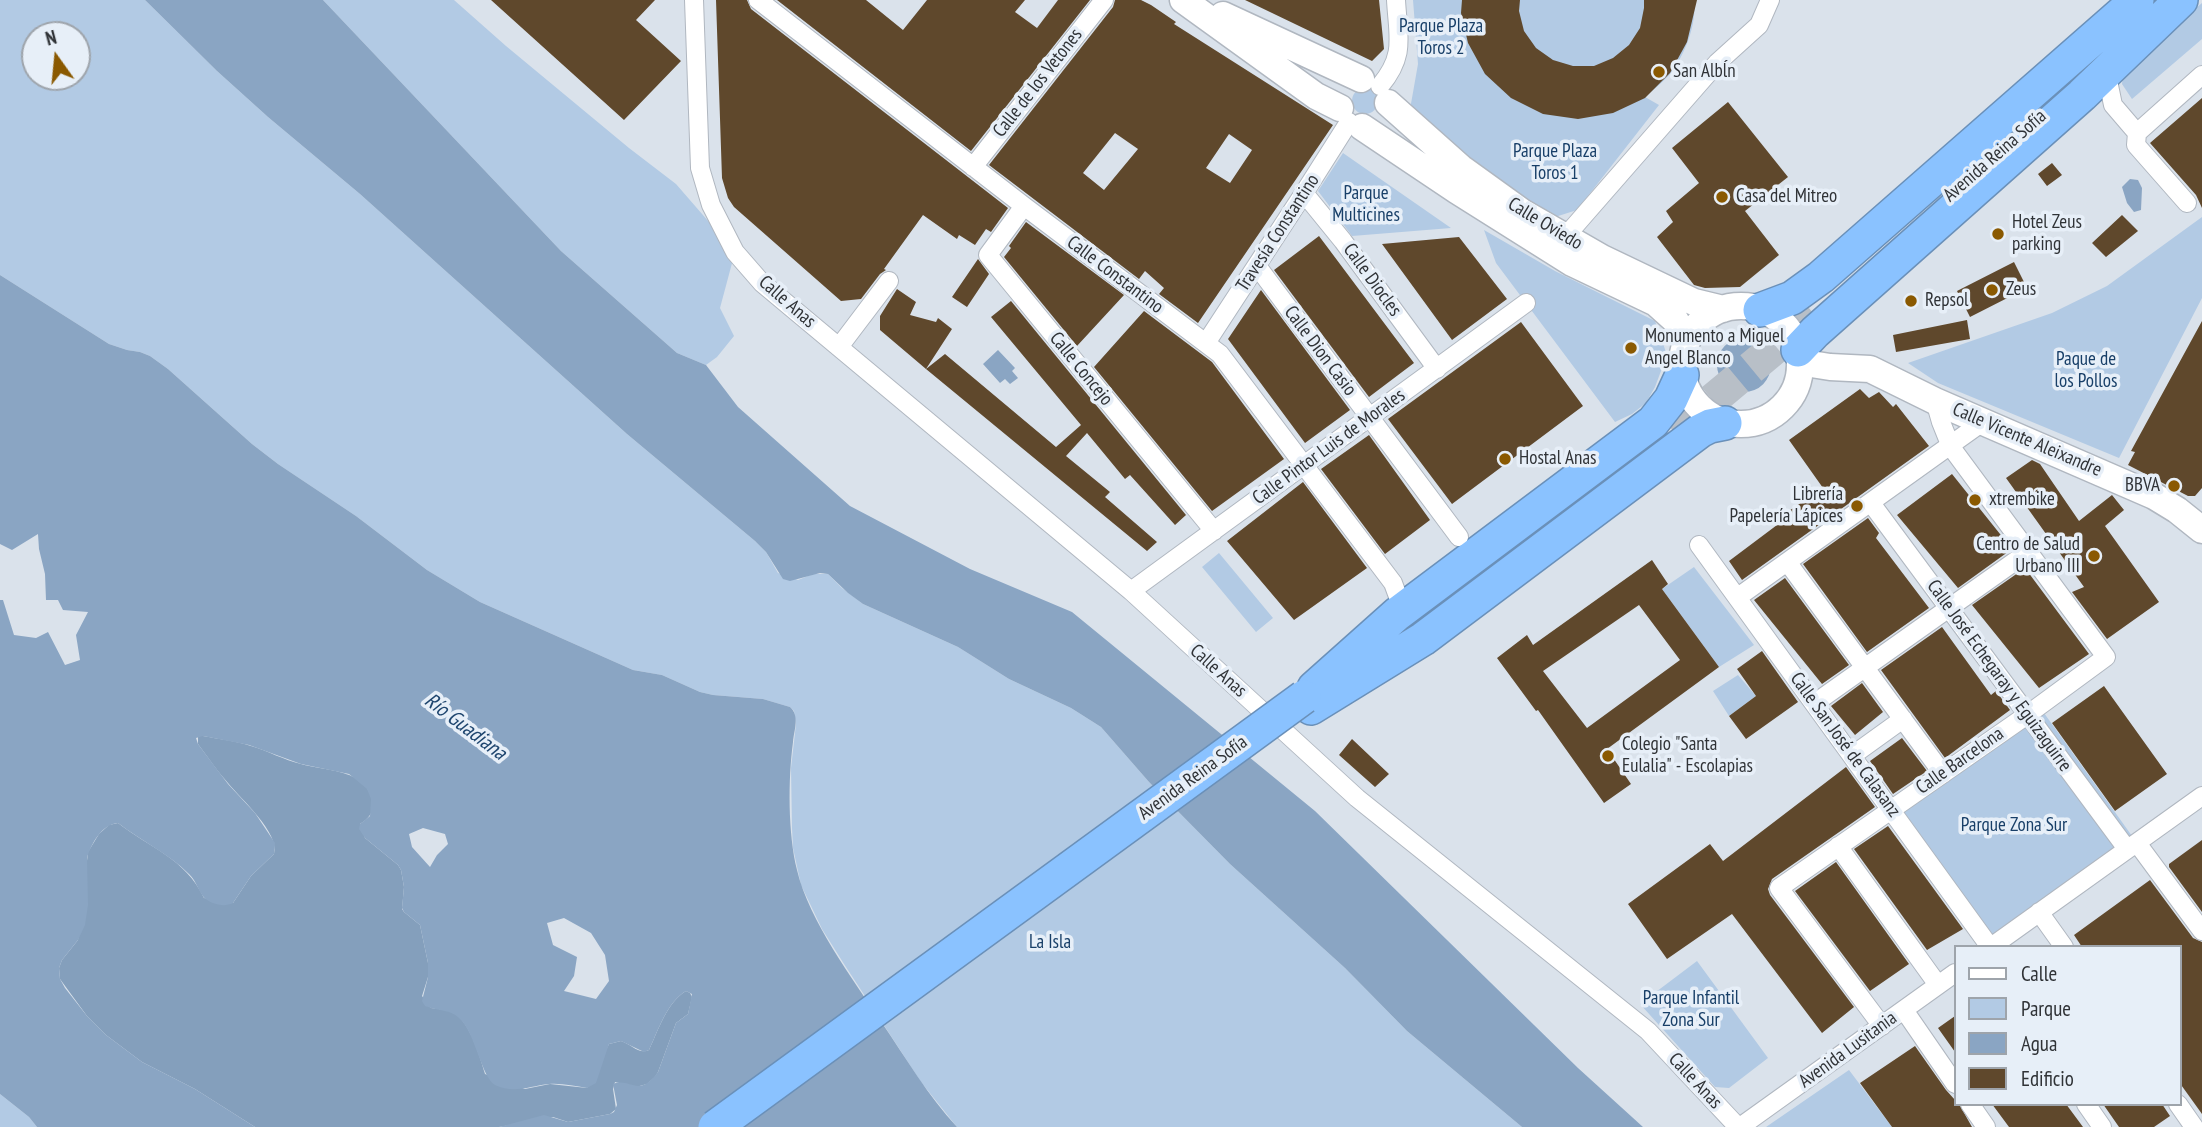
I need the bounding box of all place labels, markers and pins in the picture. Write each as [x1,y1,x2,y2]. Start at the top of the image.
place label: San Albĺn [1673,61,1736,83]
marker: San Albĺn [1651,64,1667,80]
place label: Casa del Mitreo [1736,186,1837,208]
marker: Casa del Mitreo [1714,189,1730,205]
place label: Hotel Zeus parking [2012,212,2082,256]
marker: Hotel Zeus parking [1990,226,2006,242]
place label: Zeus [2006,279,2036,301]
marker: Zeus [1984,282,2000,298]
place label: Repsol [1925,290,1969,312]
marker: Repsol [1903,293,1919,309]
place label: Monumento a Miguel Angel Blanco [1645,326,1784,370]
marker: Monumento a Miguel Angel Blanco [1623,340,1639,356]
place label: Hostal Anas [1519,448,1596,470]
marker: Hostal Anas [1497,451,1513,467]
place label: BBVA [2125,475,2160,497]
marker: BBVA [2166,478,2182,494]
place label: Librería Papelería Lápices [1729,484,1843,528]
place label: xtrembike [1989,489,2055,511]
marker: xtrembike [1967,492,1983,508]
marker: Librería Papelería Lápices [1849,498,1865,514]
place label: Centro de Salud Urbano III [1976,534,2080,578]
marker: Centro de Salud Urbano III [2086,548,2102,564]
place label: Colegio "Santa Eulalia" - Escolapias [1622,734,1753,778]
marker: Colegio "Santa Eulalia" - Escolapias [1600,748,1616,764]

